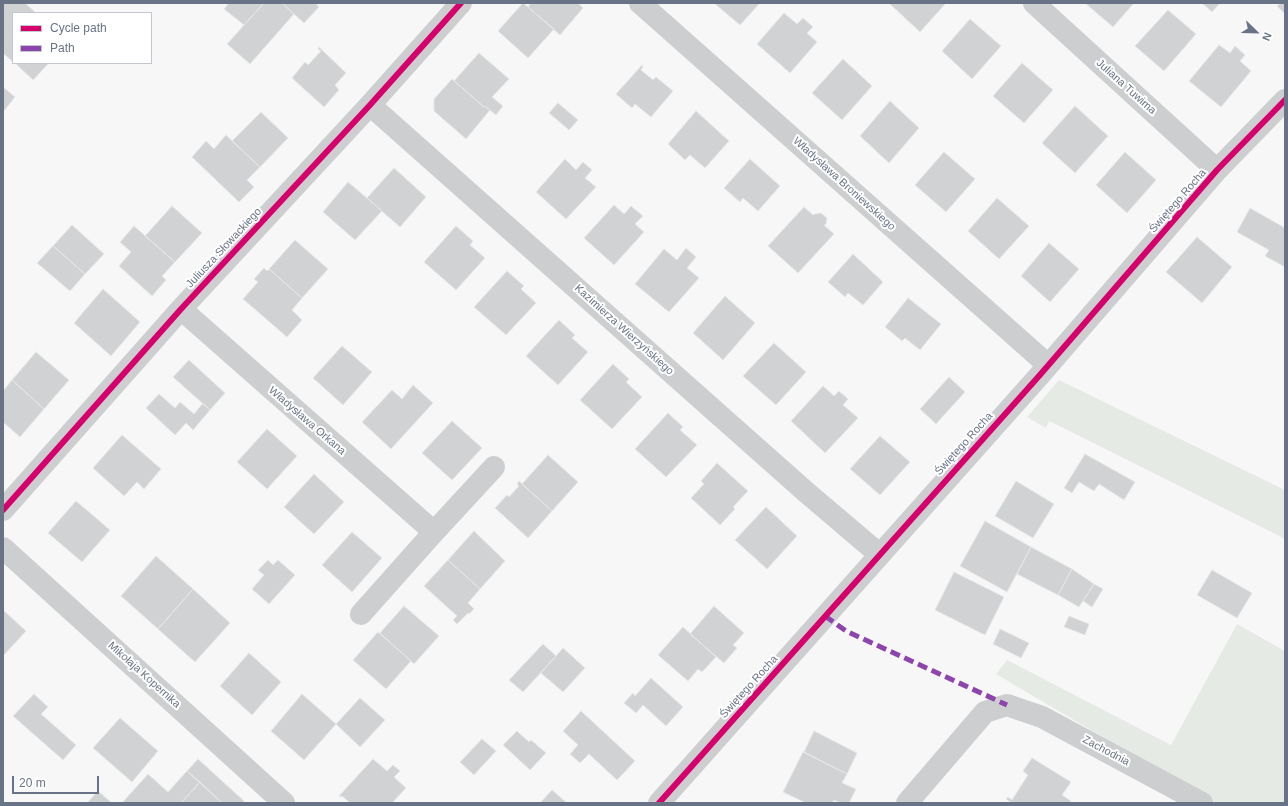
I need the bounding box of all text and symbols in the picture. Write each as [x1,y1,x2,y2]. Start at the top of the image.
legend [12,12,152,64]
north arrow [1236,12,1276,52]
text: Cycle path [50,21,107,35]
text: N [1260,31,1274,43]
text: Path [50,41,75,55]
street label: Juliana Tuwima [1093,57,1159,117]
street label: Władysława Broniewskiego [790,135,898,233]
street label: Świętego Rocha [1147,166,1209,236]
street label: Juliusza Słowackiego [184,205,264,291]
street label: Kazimierza Wierzyńskiego [572,282,676,378]
street label: Władysława Orkana [266,384,348,458]
street label: Świętego Rocha [932,410,996,478]
street label: Mikołaja Kopernika [105,639,183,711]
street label: Świętego Rocha [717,653,781,721]
street label: Zachodnia [1080,733,1132,769]
scale bar [14,768,101,794]
text: 20 m [19,776,46,790]

